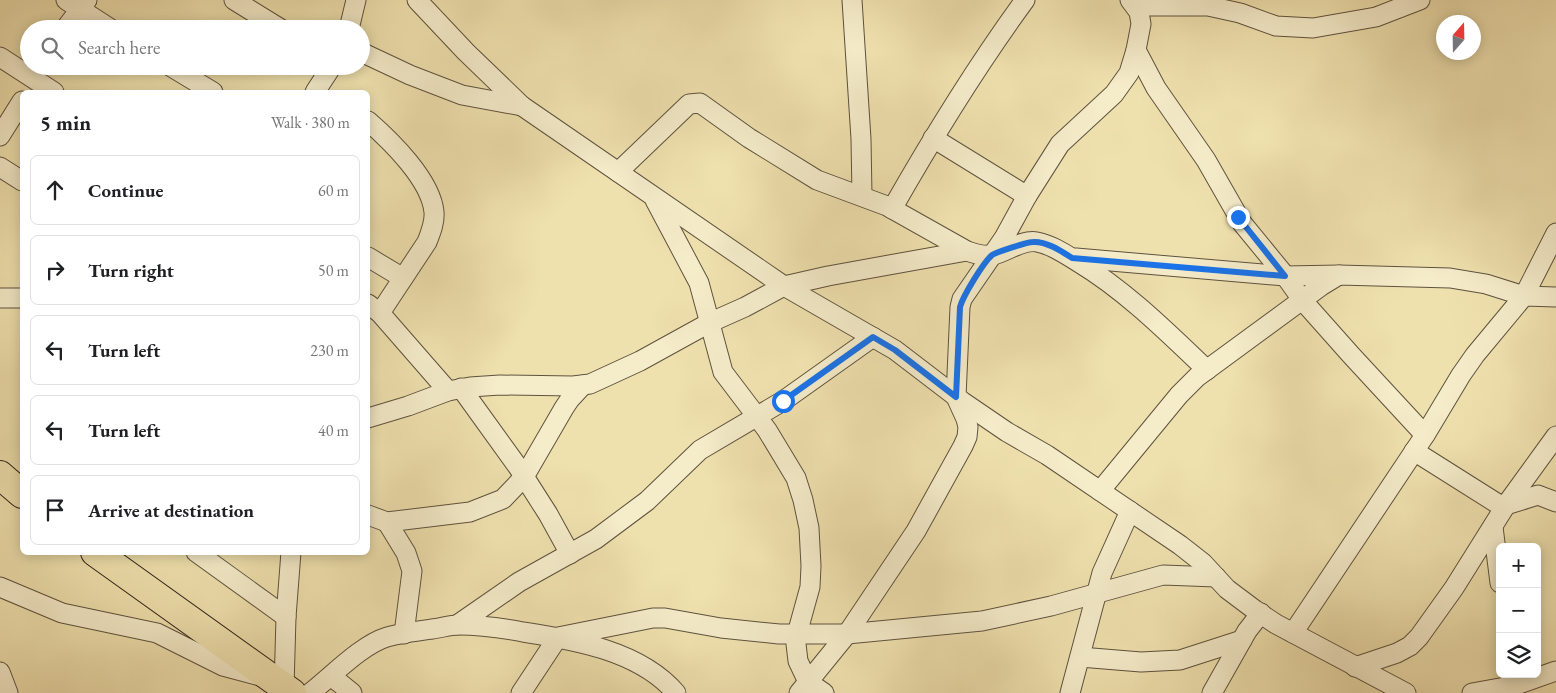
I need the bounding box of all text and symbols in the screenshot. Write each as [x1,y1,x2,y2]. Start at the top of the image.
north arrow [1436,15,1481,60]
search box [20,20,370,75]
icon: search [38,34,66,62]
text: Search here [78,35,160,60]
text: 5 min [40,109,91,136]
text: Walk · 380 m [271,112,350,133]
icon: ahead [41,176,69,204]
text: Continue [88,178,163,203]
text: 60 m [318,180,349,201]
route end [1227,206,1250,229]
icon: right [41,256,69,284]
text: Turn right [88,258,174,283]
text: 50 m [318,260,349,281]
icon: left [41,336,69,364]
text: Turn left [88,338,160,363]
text: 230 m [310,340,349,361]
route start [772,390,795,413]
icon: left [41,416,69,444]
text: Turn left [88,418,160,443]
text: 40 m [318,420,349,441]
icon: arrive [41,496,69,524]
text: Arrive at destination [88,498,254,523]
map controls [1496,543,1541,678]
button: + [1496,543,1541,588]
button: − [1496,588,1541,633]
button: layers [1496,633,1541,678]

